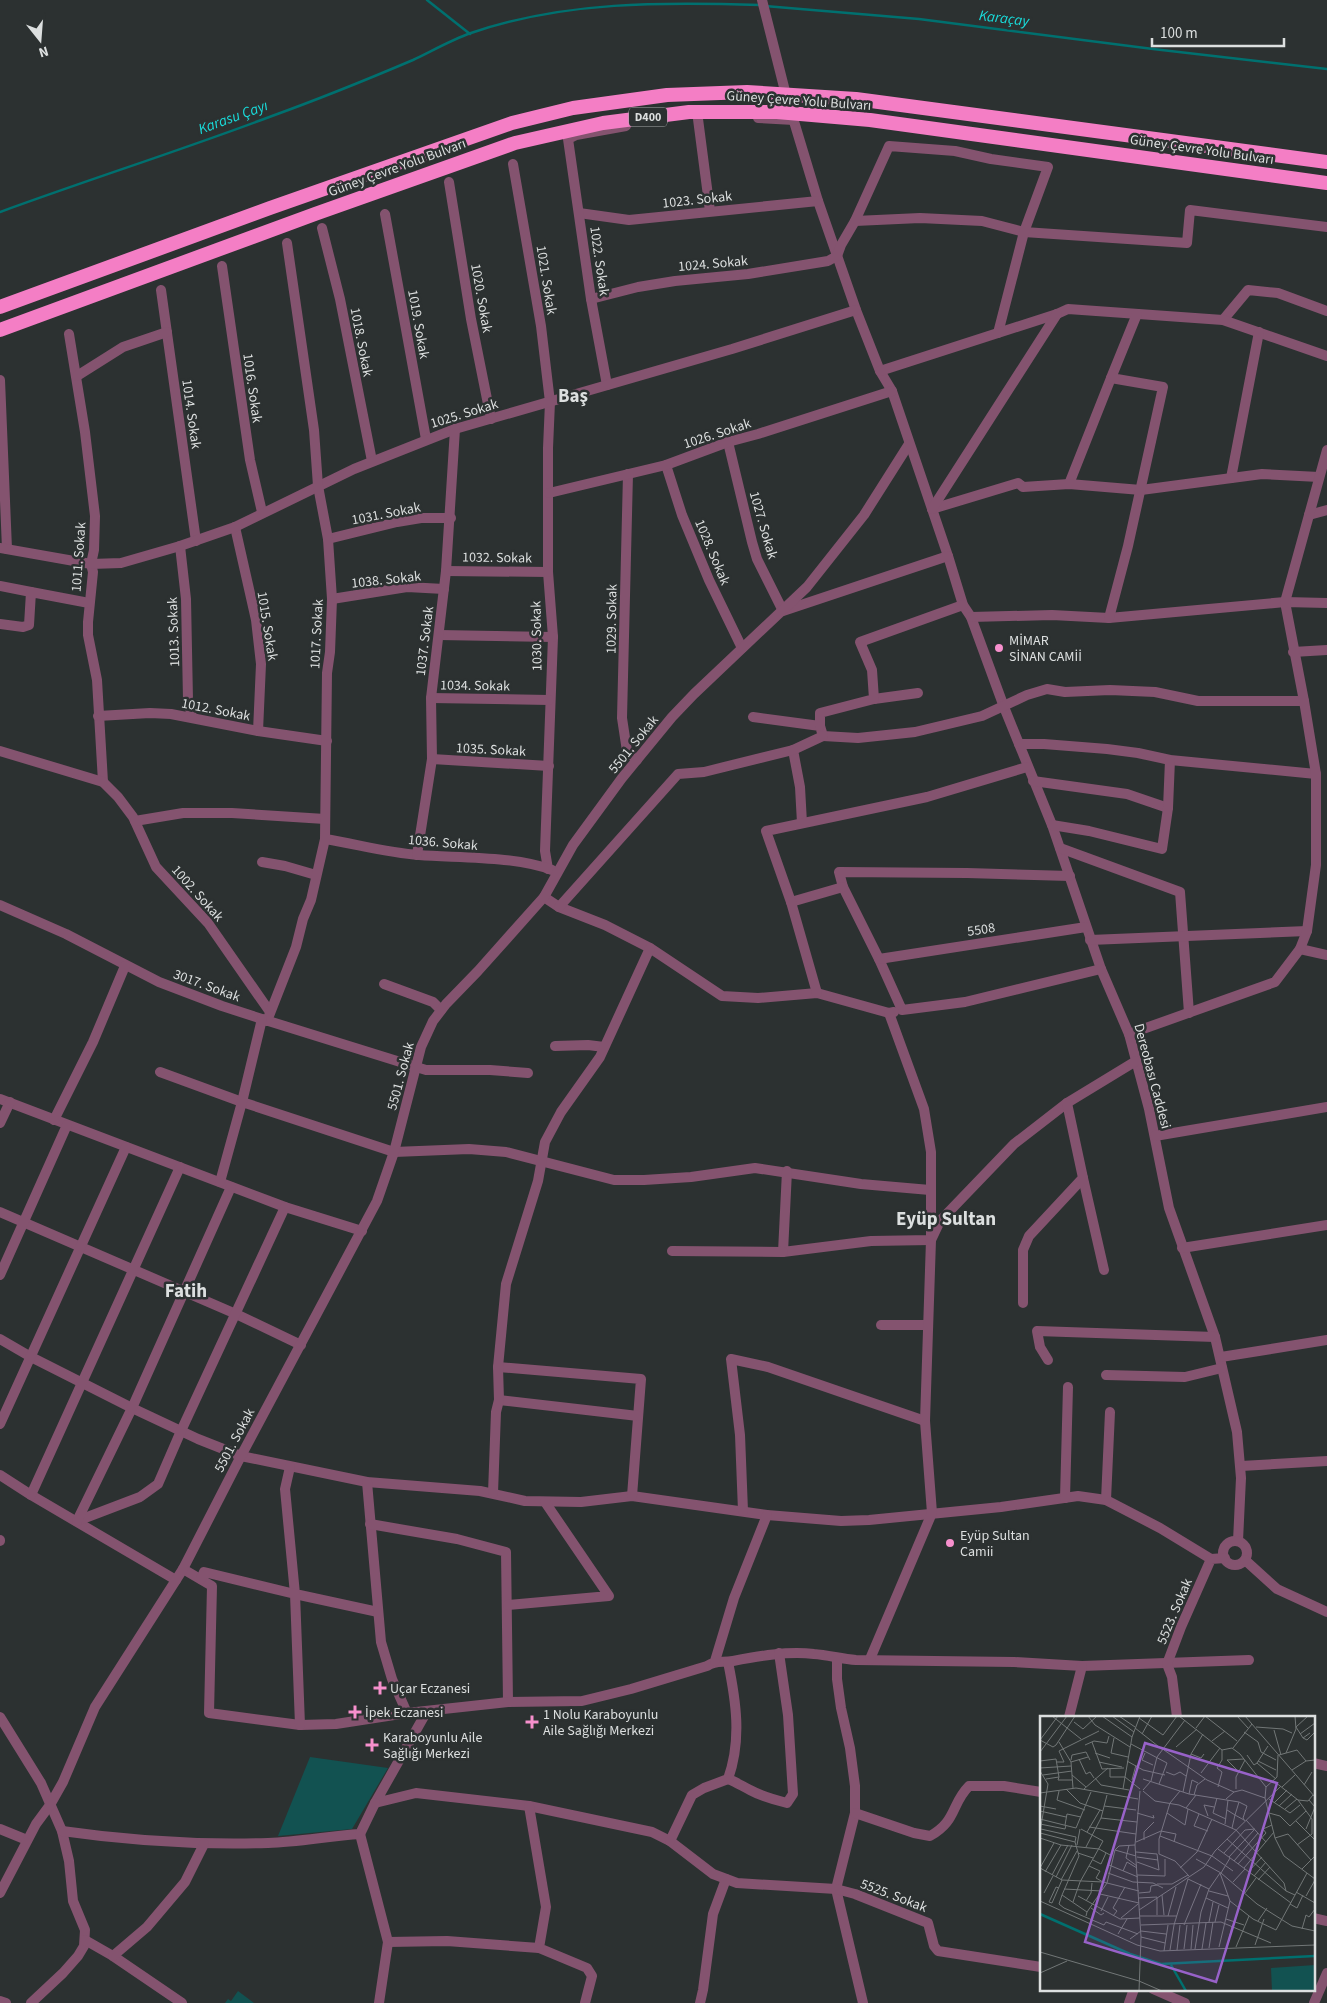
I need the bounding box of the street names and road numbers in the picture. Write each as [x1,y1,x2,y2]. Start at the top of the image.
street label: Güney Çevre Yolu Bulvarı [726,86,872,116]
road number: D400 [629,108,667,126]
street label: Güney Çevre Yolu Bulvarı [1129,130,1275,170]
street label: Güney Çevre Yolu Bulvarı [326,134,469,202]
street label: 1023. Sokak [661,186,733,214]
street label: 1022. Sokak [584,225,614,297]
street label: 1021. Sokak [531,244,561,316]
street label: 1024. Sokak [677,251,749,277]
street label: 1020. Sokak [465,262,497,334]
street label: 1019. Sokak [402,288,434,360]
street label: 1018. Sokak [345,306,378,378]
street label: 1016. Sokak [237,352,267,424]
street label: 1014. Sokak [176,378,206,450]
street label: 1025. Sokak [428,394,501,434]
street label: 1026. Sokak [681,414,754,454]
street label: 1027. Sokak [744,489,782,562]
street label: 1031. Sokak [350,497,422,530]
street label: 1028. Sokak [689,516,735,589]
street label: 1011. Sokak [67,521,91,593]
street label: 1032. Sokak [462,547,532,569]
street label: 1038. Sokak [350,566,422,594]
street label: 1029. Sokak [601,584,623,654]
street label: 1015. Sokak [252,590,282,662]
street label: 1013. Sokak [163,597,185,667]
street label: 1017. Sokak [305,599,329,670]
street label: 1030. Sokak [526,601,548,671]
street label: 1037. Sokak [411,605,439,677]
street label: 1034. Sokak [440,675,510,697]
street label: 1012. Sokak [180,693,252,726]
street label: 5501. Sokak [604,711,664,778]
street label: 1035. Sokak [455,738,526,762]
street label: 1036. Sokak [407,830,479,856]
street label: 1002. Sokak [166,861,228,926]
street label: 5508 [966,918,997,942]
street label: 3017. Sokak [170,965,243,1007]
street label: Dereobası Caddesi [1128,1021,1176,1131]
street label: 5501. Sokak [382,1040,420,1113]
street label: 5501. Sokak [210,1405,260,1476]
street label: 5523. Sokak [1152,1575,1198,1648]
street label: 5525. Sokak [857,1874,930,1918]

